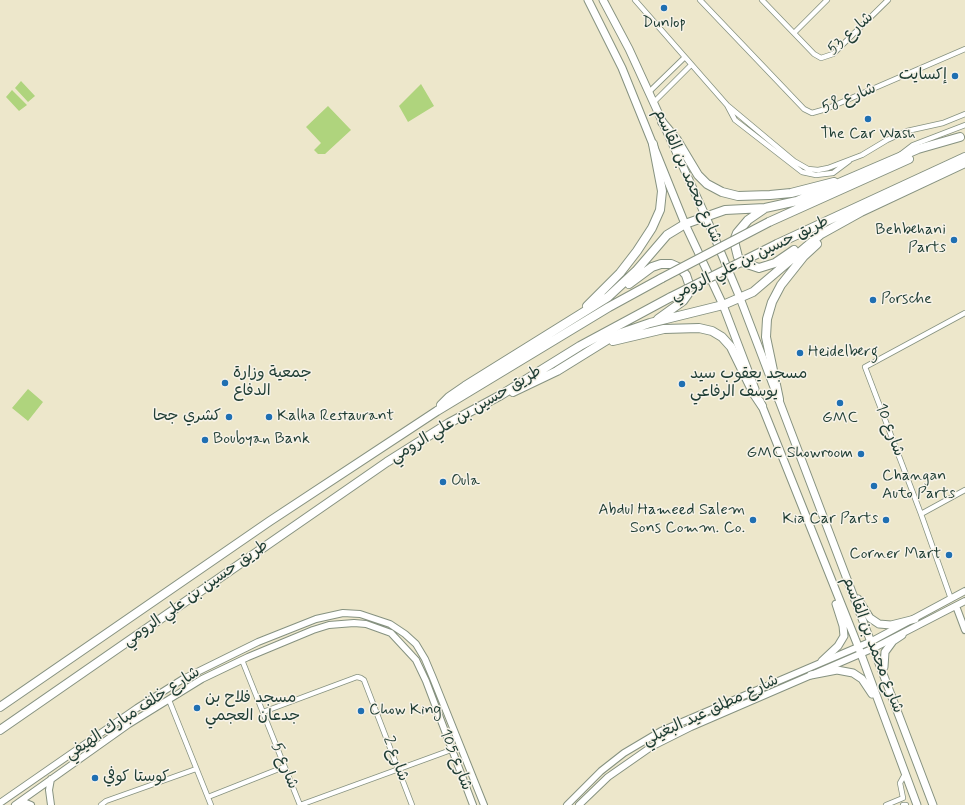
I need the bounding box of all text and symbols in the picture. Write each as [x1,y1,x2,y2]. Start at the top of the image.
marker: Dunlop [659,3,669,13]
street label: شارع 53 [824,8,878,60]
place label: Dunlop [642,14,686,34]
place label: إكسايت [899,66,947,86]
marker: إكسايت [950,71,960,81]
street label: شارع 58 [819,79,879,119]
street label: شارع محمد بن القاسم [649,106,725,246]
marker: The Car Wash [863,114,873,124]
place label: The Car Wash [820,125,916,145]
street label: طريق حسين بن علي الرومي [668,212,832,306]
place label: Behbehani Parts [875,221,946,259]
marker: Behbehani Parts [949,235,959,245]
place label: Porsche [881,290,932,310]
marker: Porsche [868,295,878,305]
place label: Heidelberg [808,343,878,363]
marker: Heidelberg [795,348,805,358]
street label: طريق حسين بن علي الرومي [387,362,545,468]
place label: جمعية وزارة الدفاع [233,364,312,402]
place label: مسجد يعقوب سيد يوسف الرفاعي [690,365,807,403]
marker: جمعية وزارة الدفاع [220,378,230,388]
marker: مسجد يعقوب سيد يوسف الرفاعي [677,379,687,389]
marker: GMC [835,398,845,408]
street label: شارع 10 [870,401,908,459]
place label: كشري جحا [153,407,221,427]
place label: Kalha Restaurant [277,407,394,427]
place label: GMC [822,409,858,429]
marker: كشري جحا [224,412,234,422]
marker: Kalha Restaurant [264,412,274,422]
place label: Boubyan Bank [213,430,310,450]
marker: Boubyan Bank [200,435,210,445]
place label: GMC Showroom [747,444,853,464]
marker: GMC Showroom [856,449,866,459]
place label: Changan Auto Parts [882,467,955,505]
place label: Oula [451,472,480,492]
marker: Oula [438,477,448,487]
marker: Changan Auto Parts [869,481,879,491]
place label: Abdul Hameed Salem Sons Comm. Co. [598,501,745,539]
place label: Kia Car Parts [782,510,878,530]
marker: Abdul Hameed Salem Sons Comm. Co. [748,515,758,525]
marker: Kia Car Parts [881,515,891,525]
street label: طريق حسين بن علي الرومي [119,536,273,652]
place label: Corner Mart [849,545,941,565]
marker: Corner Mart [944,550,954,560]
street label: شارع محمد بن القاسم [837,574,907,716]
street label: شارع خلف مبارك الهيفي [62,663,204,765]
street label: شارع مطلق عيد البغيلي [640,671,782,751]
place label: مسجد فلاح بن جدعان العجمي [205,689,300,727]
place label: Chow King [369,701,441,721]
marker: مسجد فلاح بن جدعان العجمي [192,703,202,713]
marker: Chow King [356,706,366,716]
street label: شارع 105 [435,727,475,793]
street label: شارع 2 [378,734,412,784]
street label: شارع 5 [266,740,302,792]
place label: كوستا كوفي [103,768,169,788]
marker: كوستا كوفي [90,773,100,783]

